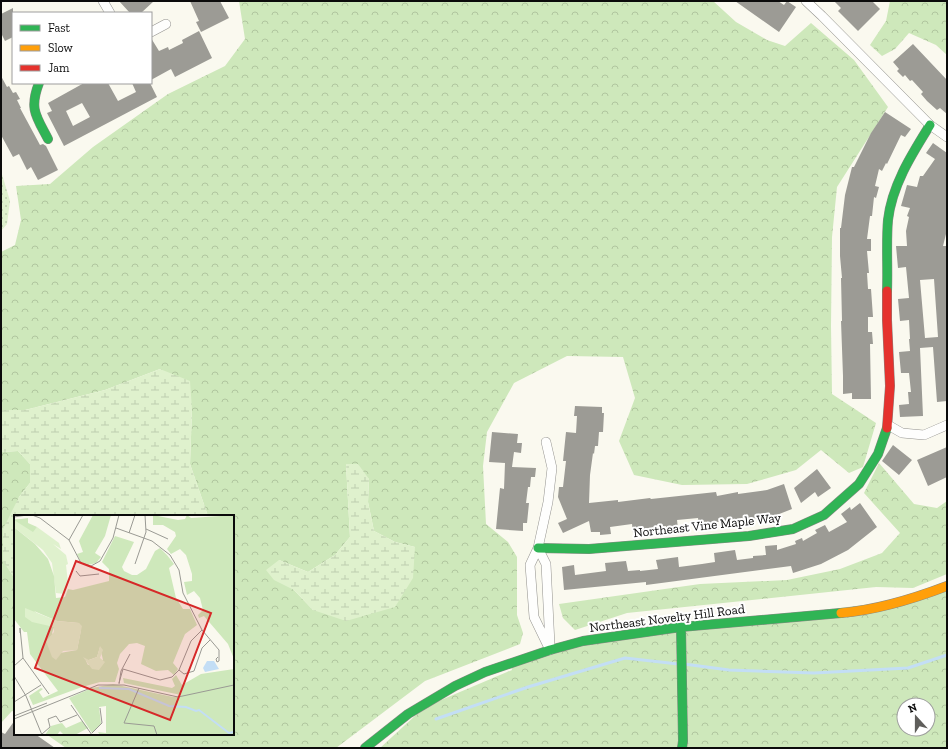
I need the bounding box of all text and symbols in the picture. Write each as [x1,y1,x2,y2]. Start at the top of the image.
legend [12,12,152,84]
text: Fast [48,21,71,35]
text: Slow [48,41,74,55]
text: Jam [48,61,70,75]
street label: Northeast Vine Maple Way [632,510,782,540]
inset map [14,515,234,735]
street label: Northeast Novelty Hill Road [588,601,746,635]
north arrow [896,697,936,737]
text: N [906,700,919,716]

